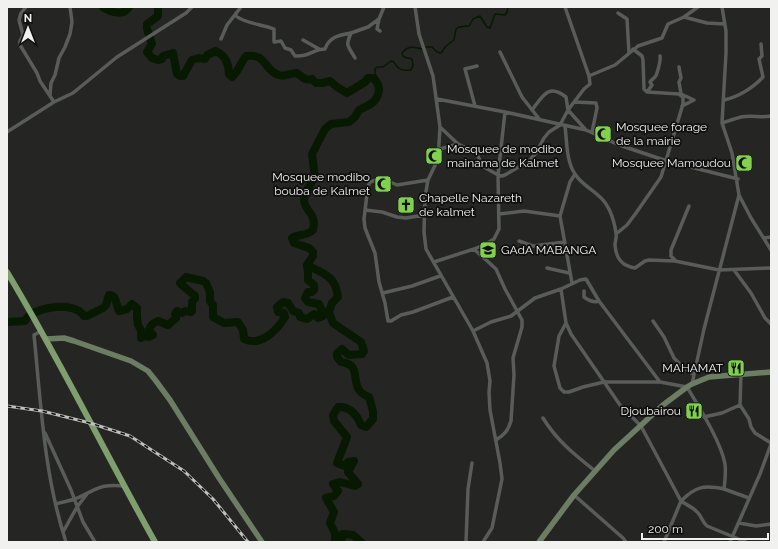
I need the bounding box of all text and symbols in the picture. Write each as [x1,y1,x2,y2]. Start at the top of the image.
north arrow [8,8,48,48]
text: N [24,12,32,25]
place label: Mosquee forage de la mairie [616,120,707,148]
mosque icon: Mosquee forage de la mairie [593,124,613,144]
place label: Mosquee de modibo mainama de Kalmet [447,142,562,170]
mosque icon: Mosquee de modibo mainama de Kalmet [424,146,444,166]
mosque icon: Mosquee Mamoudou [734,153,754,173]
place label: Mosquee Mamoudou [612,156,731,170]
place label: Mosquee modibo bouba de Kalmet [272,170,370,198]
mosque icon: Mosquee modibo bouba de Kalmet [373,174,393,194]
place label: Chapelle Nazareth de kalmet [419,191,522,219]
church icon: Chapelle Nazareth de kalmet [396,195,416,215]
school or university icon: GAdA MABANGA [478,240,498,260]
place label: GAdA MABANGA [501,243,596,257]
restaurant icon: MAHAMAT [726,358,746,378]
place label: MAHAMAT [662,361,724,375]
restaurant icon: Djoubairou [684,401,704,421]
place label: Djoubairou [621,404,681,418]
scale bar [642,515,768,541]
text: 200 m [648,522,683,536]

